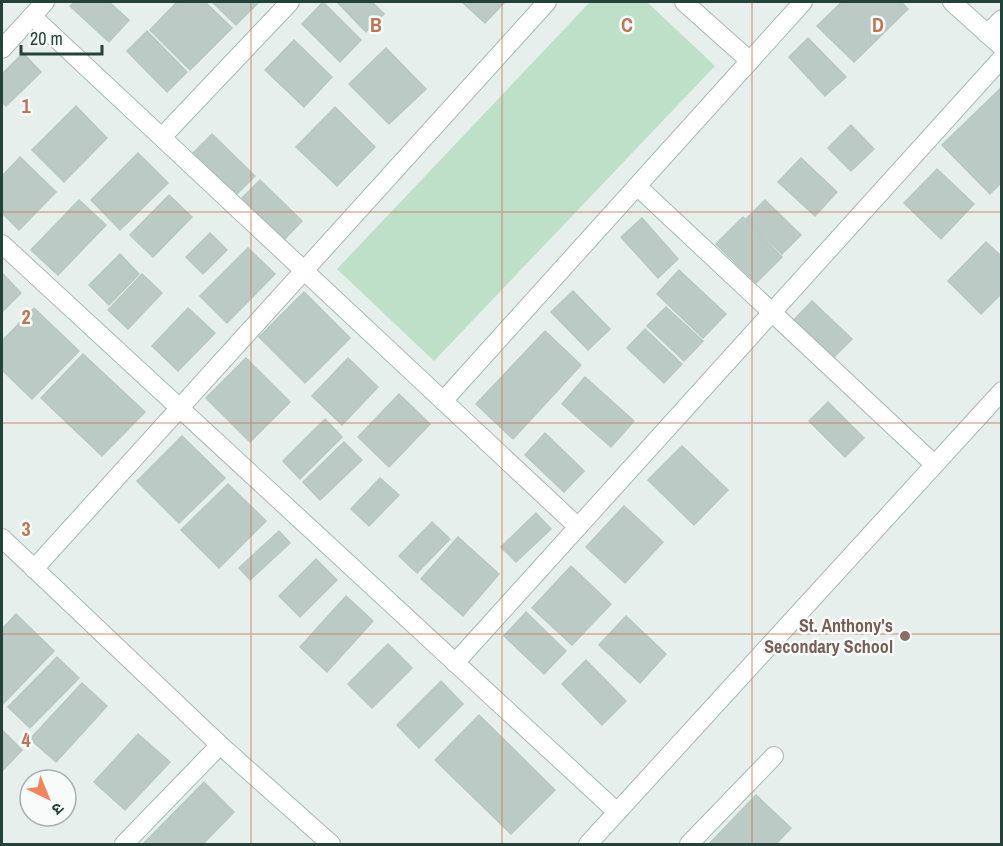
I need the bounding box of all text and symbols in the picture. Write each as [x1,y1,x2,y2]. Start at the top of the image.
text: B [370,11,382,38]
text: C [621,11,633,38]
text: D [872,11,884,38]
scale bar [21,18,102,56]
text: 20 m [30,26,63,51]
text: 1 [21,92,31,119]
text: 2 [21,303,31,330]
text: 3 [21,515,31,542]
place label: St. Anthony's Secondary School [764,613,893,659]
marker: St. Anthony's Secondary School [898,629,912,643]
text: 4 [21,726,31,753]
north arrow [18,768,78,828]
text: उ [47,798,69,821]

